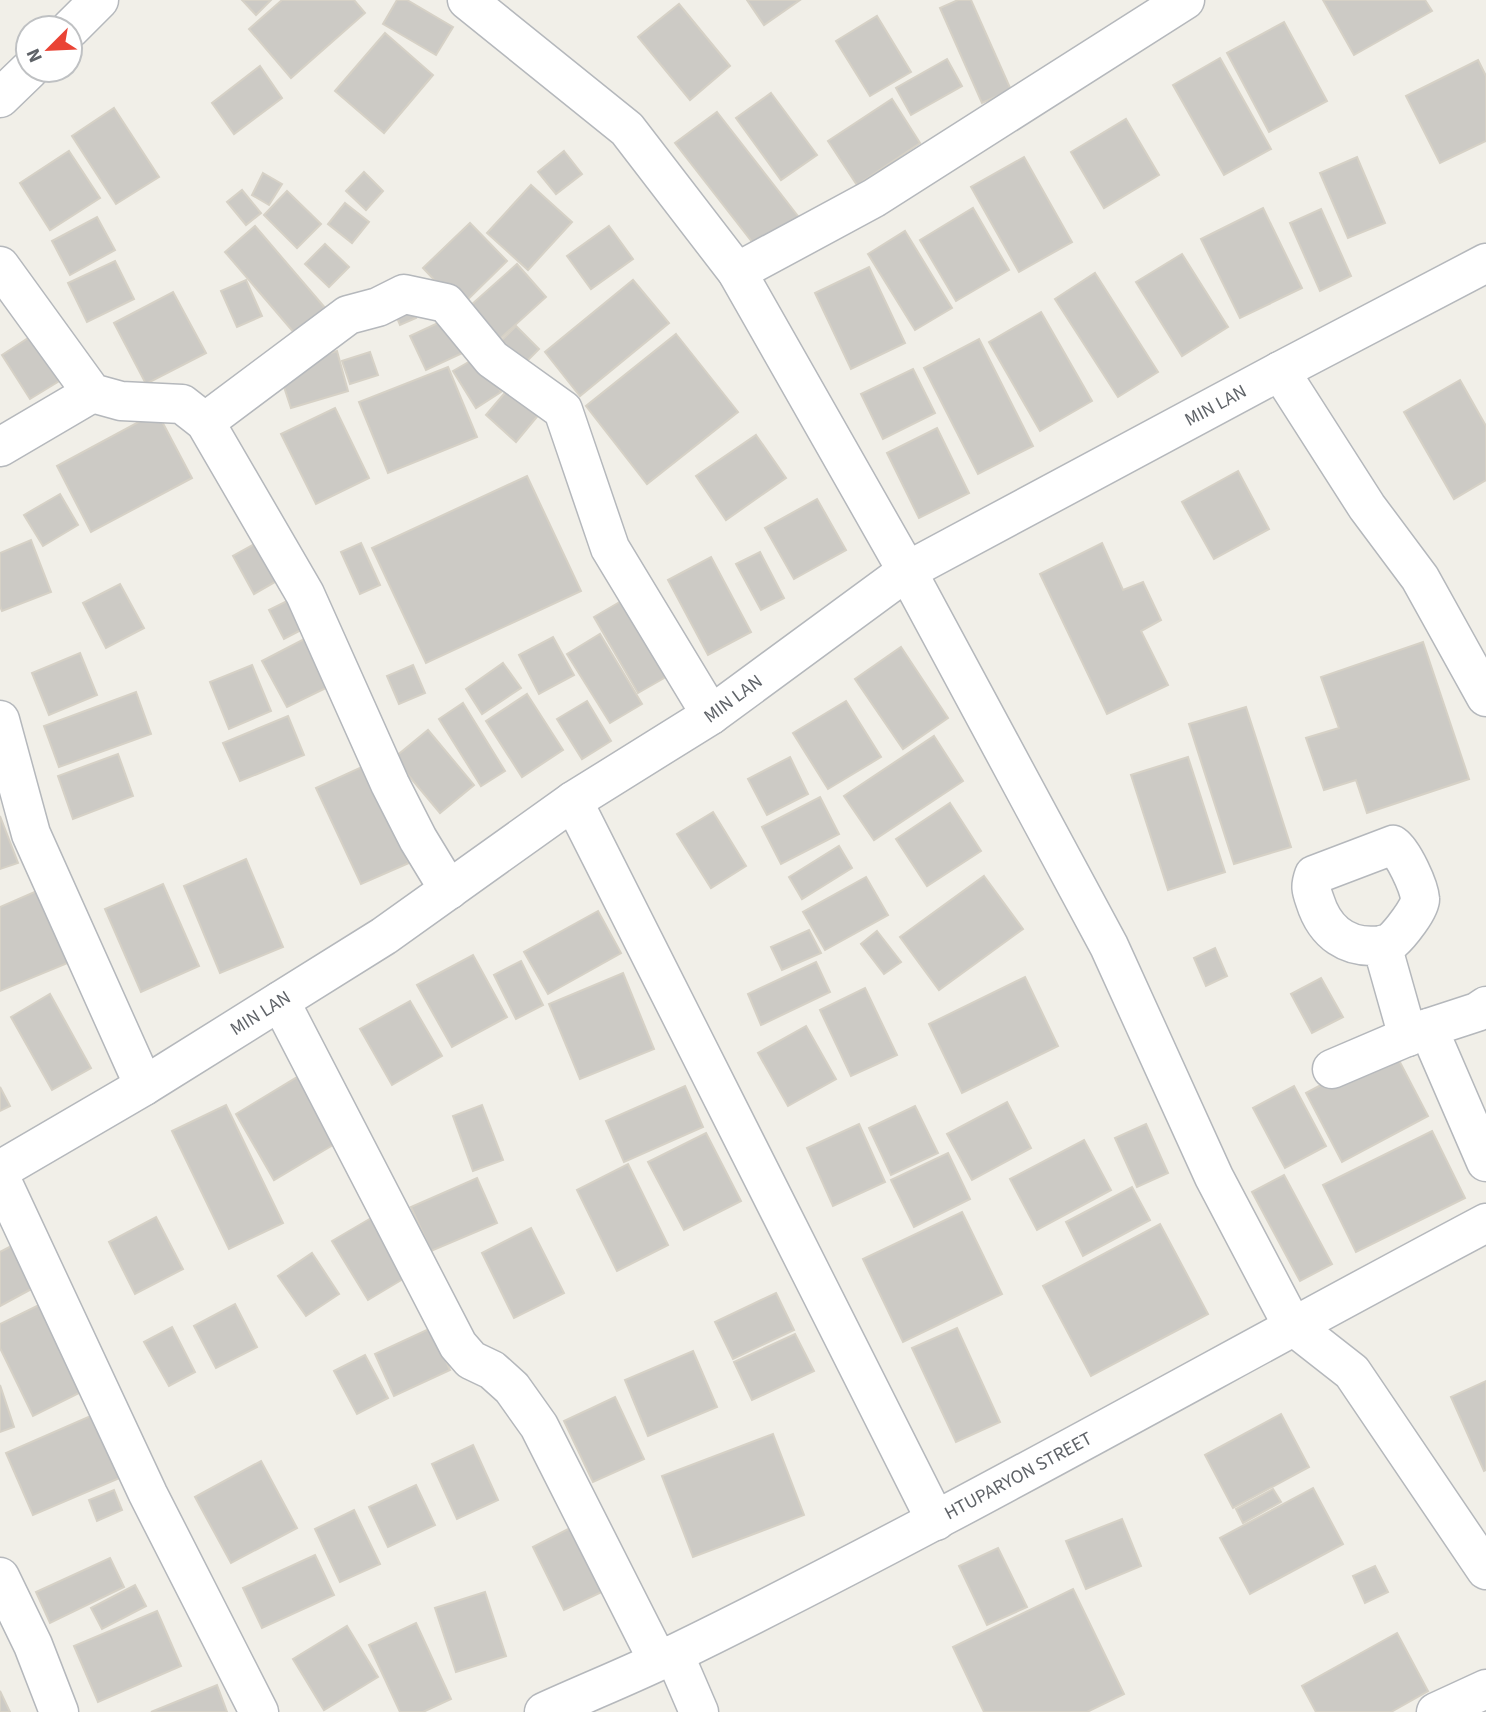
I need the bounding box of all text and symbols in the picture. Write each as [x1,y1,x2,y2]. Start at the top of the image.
north arrow [14,14,84,84]
text: N [20,44,50,67]
street label: MIN LAN [1180,378,1251,433]
street label: MIN LAN [698,668,768,729]
street label: MIN LAN [225,984,296,1042]
street label: HTUPARYON STREET [940,1425,1097,1527]

